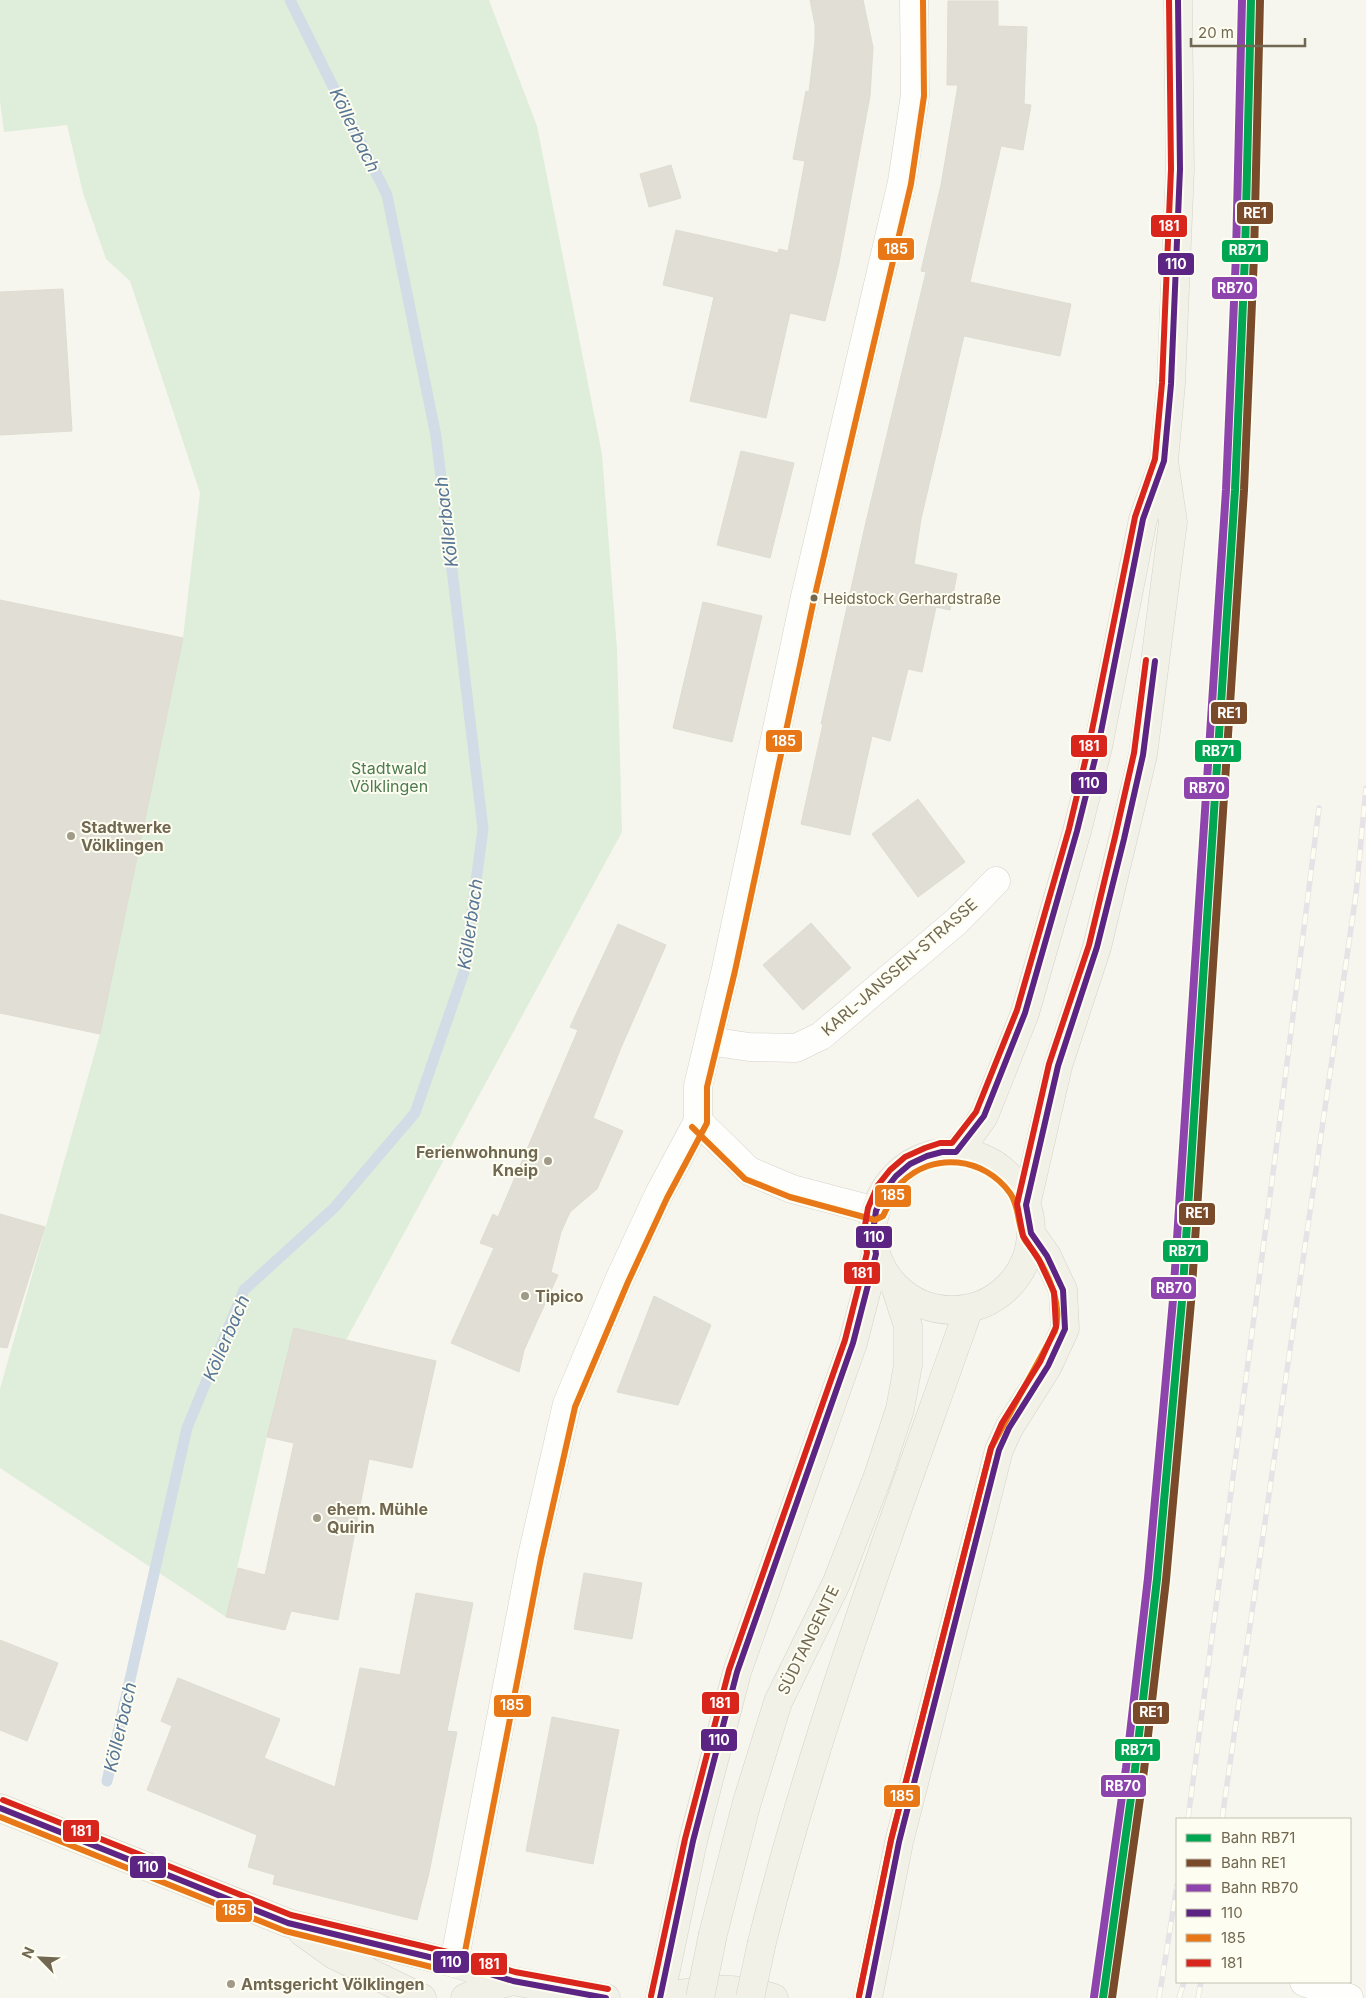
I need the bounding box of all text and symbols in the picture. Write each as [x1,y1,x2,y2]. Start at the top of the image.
scale bar [1191,15,1305,47]
text: 20 m [1198,23,1234,42]
water label: Köllerbach [326,84,384,176]
line badge: RE1 [1236,201,1274,225]
text: RE1 [1243,204,1267,221]
line badge: 181 [1150,214,1188,238]
text: 181 [1158,217,1180,234]
line badge: 185 [877,237,915,261]
line badge: RB71 [1221,239,1269,263]
text: 185 [884,240,908,257]
text: RB71 [1229,241,1261,258]
line badge: 110 [1157,252,1195,276]
text: 110 [1165,255,1187,272]
line badge: RB70 [1211,276,1258,300]
text: RB70 [1217,279,1253,296]
water label: Köllerbach [430,475,462,569]
place label: Heidstock Gerhardstraße [823,589,1001,608]
marker: Heidstock Gerhardstraße [809,593,819,603]
line badge: RE1 [1210,701,1248,725]
text: RE1 [1217,704,1241,721]
line badge: 185 [765,729,803,753]
text: 185 [772,732,796,749]
line badge: 181 [1070,734,1108,758]
text: 181 [1078,737,1100,754]
line badge: RB71 [1194,739,1242,763]
text: RB71 [1202,742,1234,759]
park label: Stadtwald Völklingen [350,758,428,796]
line badge: 110 [1070,771,1108,795]
text: 110 [1078,774,1100,791]
line badge: RB70 [1183,776,1230,800]
text: RB70 [1189,779,1225,796]
place label: Stadtwerke Völklingen [81,817,171,855]
marker: Stadtwerke Völklingen [65,830,77,842]
water label: Köllerbach [453,877,487,971]
street label: KARL-JANSSEN-STRASSE [817,894,981,1040]
place label: Ferienwohnung Kneip [416,1142,538,1180]
marker: Ferienwohnung Kneip [542,1155,554,1167]
line badge: 185 [874,1184,912,1208]
text: 185 [881,1186,905,1203]
line badge: RE1 [1178,1202,1216,1226]
text: RE1 [1185,1204,1209,1221]
line badge: 110 [855,1225,893,1249]
text: 110 [863,1228,885,1245]
line badge: RB71 [1162,1239,1209,1263]
text: RB71 [1169,1242,1201,1259]
line badge: 181 [843,1261,881,1285]
text: 181 [851,1264,873,1281]
line badge: RB70 [1150,1276,1197,1300]
text: RB70 [1156,1279,1192,1296]
place label: Tipico [535,1286,584,1306]
marker: Tipico [519,1290,531,1302]
water label: Köllerbach [198,1292,254,1384]
place label: ehem. Mühle Quirin [327,1499,428,1537]
marker: ehem. Mühle Quirin [311,1512,323,1524]
street label: SÜDTANGENTE [773,1582,843,1698]
water label: Köllerbach [99,1680,141,1774]
line badge: 181 [701,1691,740,1715]
line badge: 185 [493,1694,532,1718]
text: 181 [709,1694,731,1711]
text: 185 [500,1696,524,1713]
line badge: RE1 [1132,1701,1170,1725]
text: RE1 [1139,1703,1163,1720]
line badge: 110 [700,1728,738,1752]
text: 110 [708,1731,730,1748]
line badge: RB71 [1114,1738,1161,1762]
text: RB71 [1121,1741,1153,1758]
line badge: RB70 [1100,1774,1147,1798]
text: RB70 [1105,1777,1141,1794]
line badge: 185 [883,1784,921,1808]
text: 185 [890,1787,914,1804]
legend [1176,1818,1351,1983]
line badge: 181 [62,1819,100,1843]
text: 181 [70,1822,92,1839]
text: Bahn RB71 [1221,1828,1295,1847]
text: Bahn RE1 [1221,1853,1286,1872]
line badge: 110 [129,1855,167,1879]
text: 110 [137,1858,159,1875]
text: Bahn RB70 [1221,1878,1298,1897]
line badge: 185 [215,1899,253,1923]
text: 185 [222,1901,246,1918]
text: 110 [1221,1903,1243,1922]
text: 185 [1221,1928,1246,1947]
north arrow [15,1933,65,1983]
text: N [18,1944,38,1961]
line badge: 110 [432,1950,470,1974]
line badge: 181 [470,1952,508,1976]
text: 110 [440,1953,462,1970]
text: 181 [1221,1953,1242,1972]
text: 181 [478,1955,500,1972]
place label: Amtsgericht Völklingen [241,1974,425,1994]
marker: Amtsgericht Völklingen [225,1978,237,1990]

